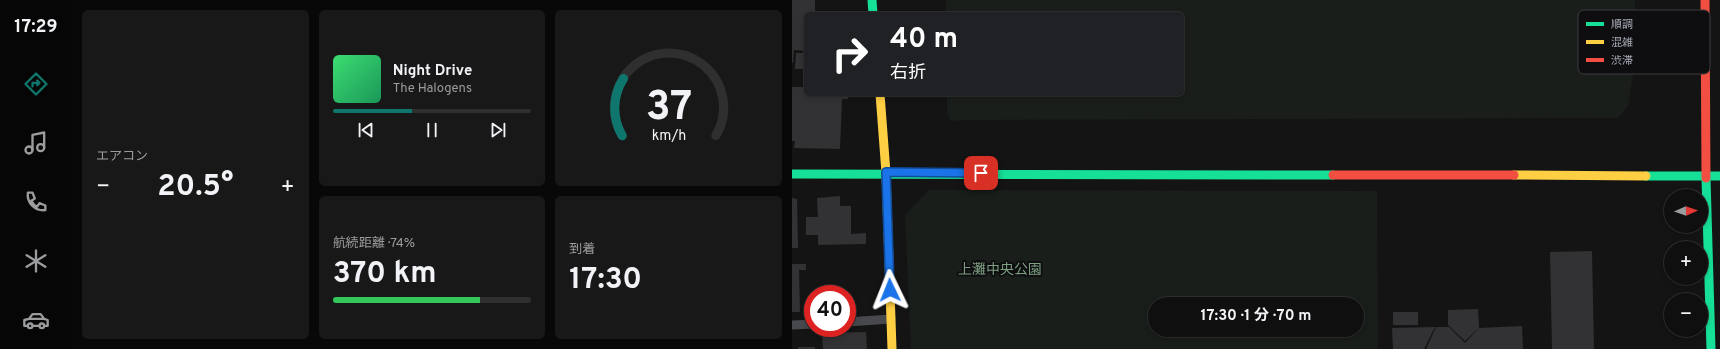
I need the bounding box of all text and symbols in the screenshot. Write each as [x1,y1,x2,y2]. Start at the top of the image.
legend [1578,10,1710,74]
text: 17:29 [14,16,58,39]
text: 順調 [1611,18,1633,32]
text: 40 m [890,22,958,58]
icon: right [824,28,876,80]
text: 混雑 [1611,36,1633,50]
text: 渋滞 [1611,54,1633,68]
text: Night Drive [393,62,472,81]
text: 右折 [890,62,926,85]
icon: directions [22,70,50,98]
text: The Halogens [393,81,472,97]
text: 37 [645,82,692,135]
icon: previous [355,119,377,141]
icon: pause [421,119,443,141]
icon: next [487,119,509,141]
text: km/h [651,127,686,145]
icon: music [22,129,50,157]
text: エアコン [96,149,148,165]
pin [964,156,998,190]
icon: arrive [970,162,992,184]
text: 20.5° [157,169,233,206]
text: − [96,174,110,201]
text: + [280,174,295,201]
icon: phone [22,188,50,216]
north arrow [1664,189,1708,233]
map controls [1664,189,1708,337]
text: 航続距離 · 74% [333,236,415,252]
button: + [1664,241,1708,285]
text: 到着 [569,242,595,258]
icon: climate [22,247,50,275]
text: 370 km [333,256,437,293]
park label: 上灘中央公園 [958,261,1042,279]
text: 17:30 [569,262,642,299]
position arrow [869,269,911,311]
speed limit sign: 40 [804,285,856,337]
button: − [1664,293,1708,337]
icon: car [22,306,50,334]
text: 17:30 · 1 分 · 70 m [1201,307,1311,326]

